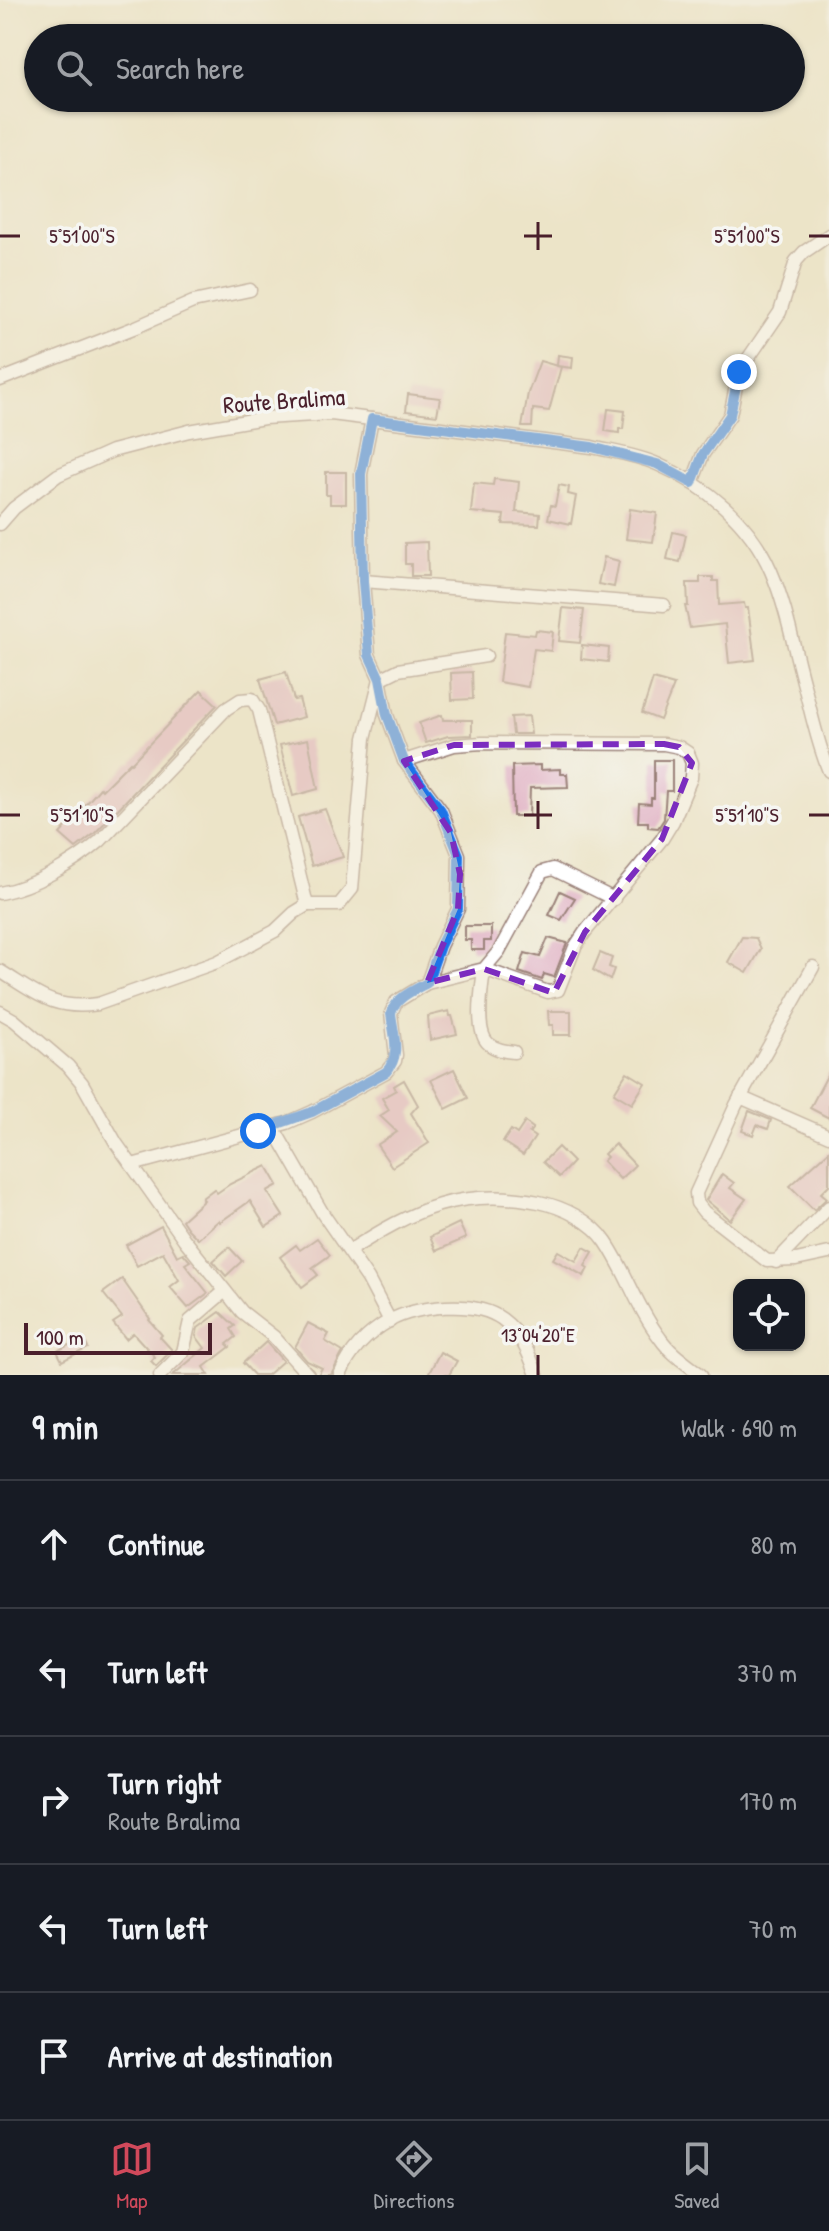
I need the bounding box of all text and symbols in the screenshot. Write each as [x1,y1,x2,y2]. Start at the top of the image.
search box [24,24,805,112]
icon: search [52,46,96,90]
text: Search here [116,48,244,88]
text: 5°51'00"S [49,222,115,249]
text: 5°51'00"S [714,222,780,249]
route end [721,354,757,390]
street label: Route Bralima [222,380,346,420]
text: 5°51'10"S [50,801,114,828]
text: 5°51'10"S [715,801,779,828]
route start [240,1113,276,1149]
map controls [733,1279,805,1351]
button: locate [733,1279,805,1351]
scale bar [24,1319,212,1355]
text: 13°04'20"E [501,1321,575,1348]
text: 100 m [36,1322,84,1352]
text: 9 min [32,1404,98,1450]
text: Walk · 690 m [681,1410,797,1445]
icon: ahead [32,1522,76,1566]
text: Continue [108,1524,205,1564]
text: 80 m [750,1527,797,1562]
icon: left [32,1650,76,1694]
text: Turn left [108,1652,207,1692]
text: 370 m [737,1655,797,1690]
text: Turn right [108,1763,221,1803]
icon: right [32,1778,76,1822]
text: 170 m [739,1783,797,1818]
text: Route Bralima [108,1803,240,1838]
icon: left [32,1906,76,1950]
text: Turn left [108,1908,207,1948]
text: 70 m [749,1911,797,1946]
icon: arrive [32,2034,76,2078]
text: Arrive at destination [108,2036,333,2076]
tab: Map [110,2137,154,2215]
tab: Directions [374,2137,455,2215]
tab: Saved [674,2137,719,2215]

